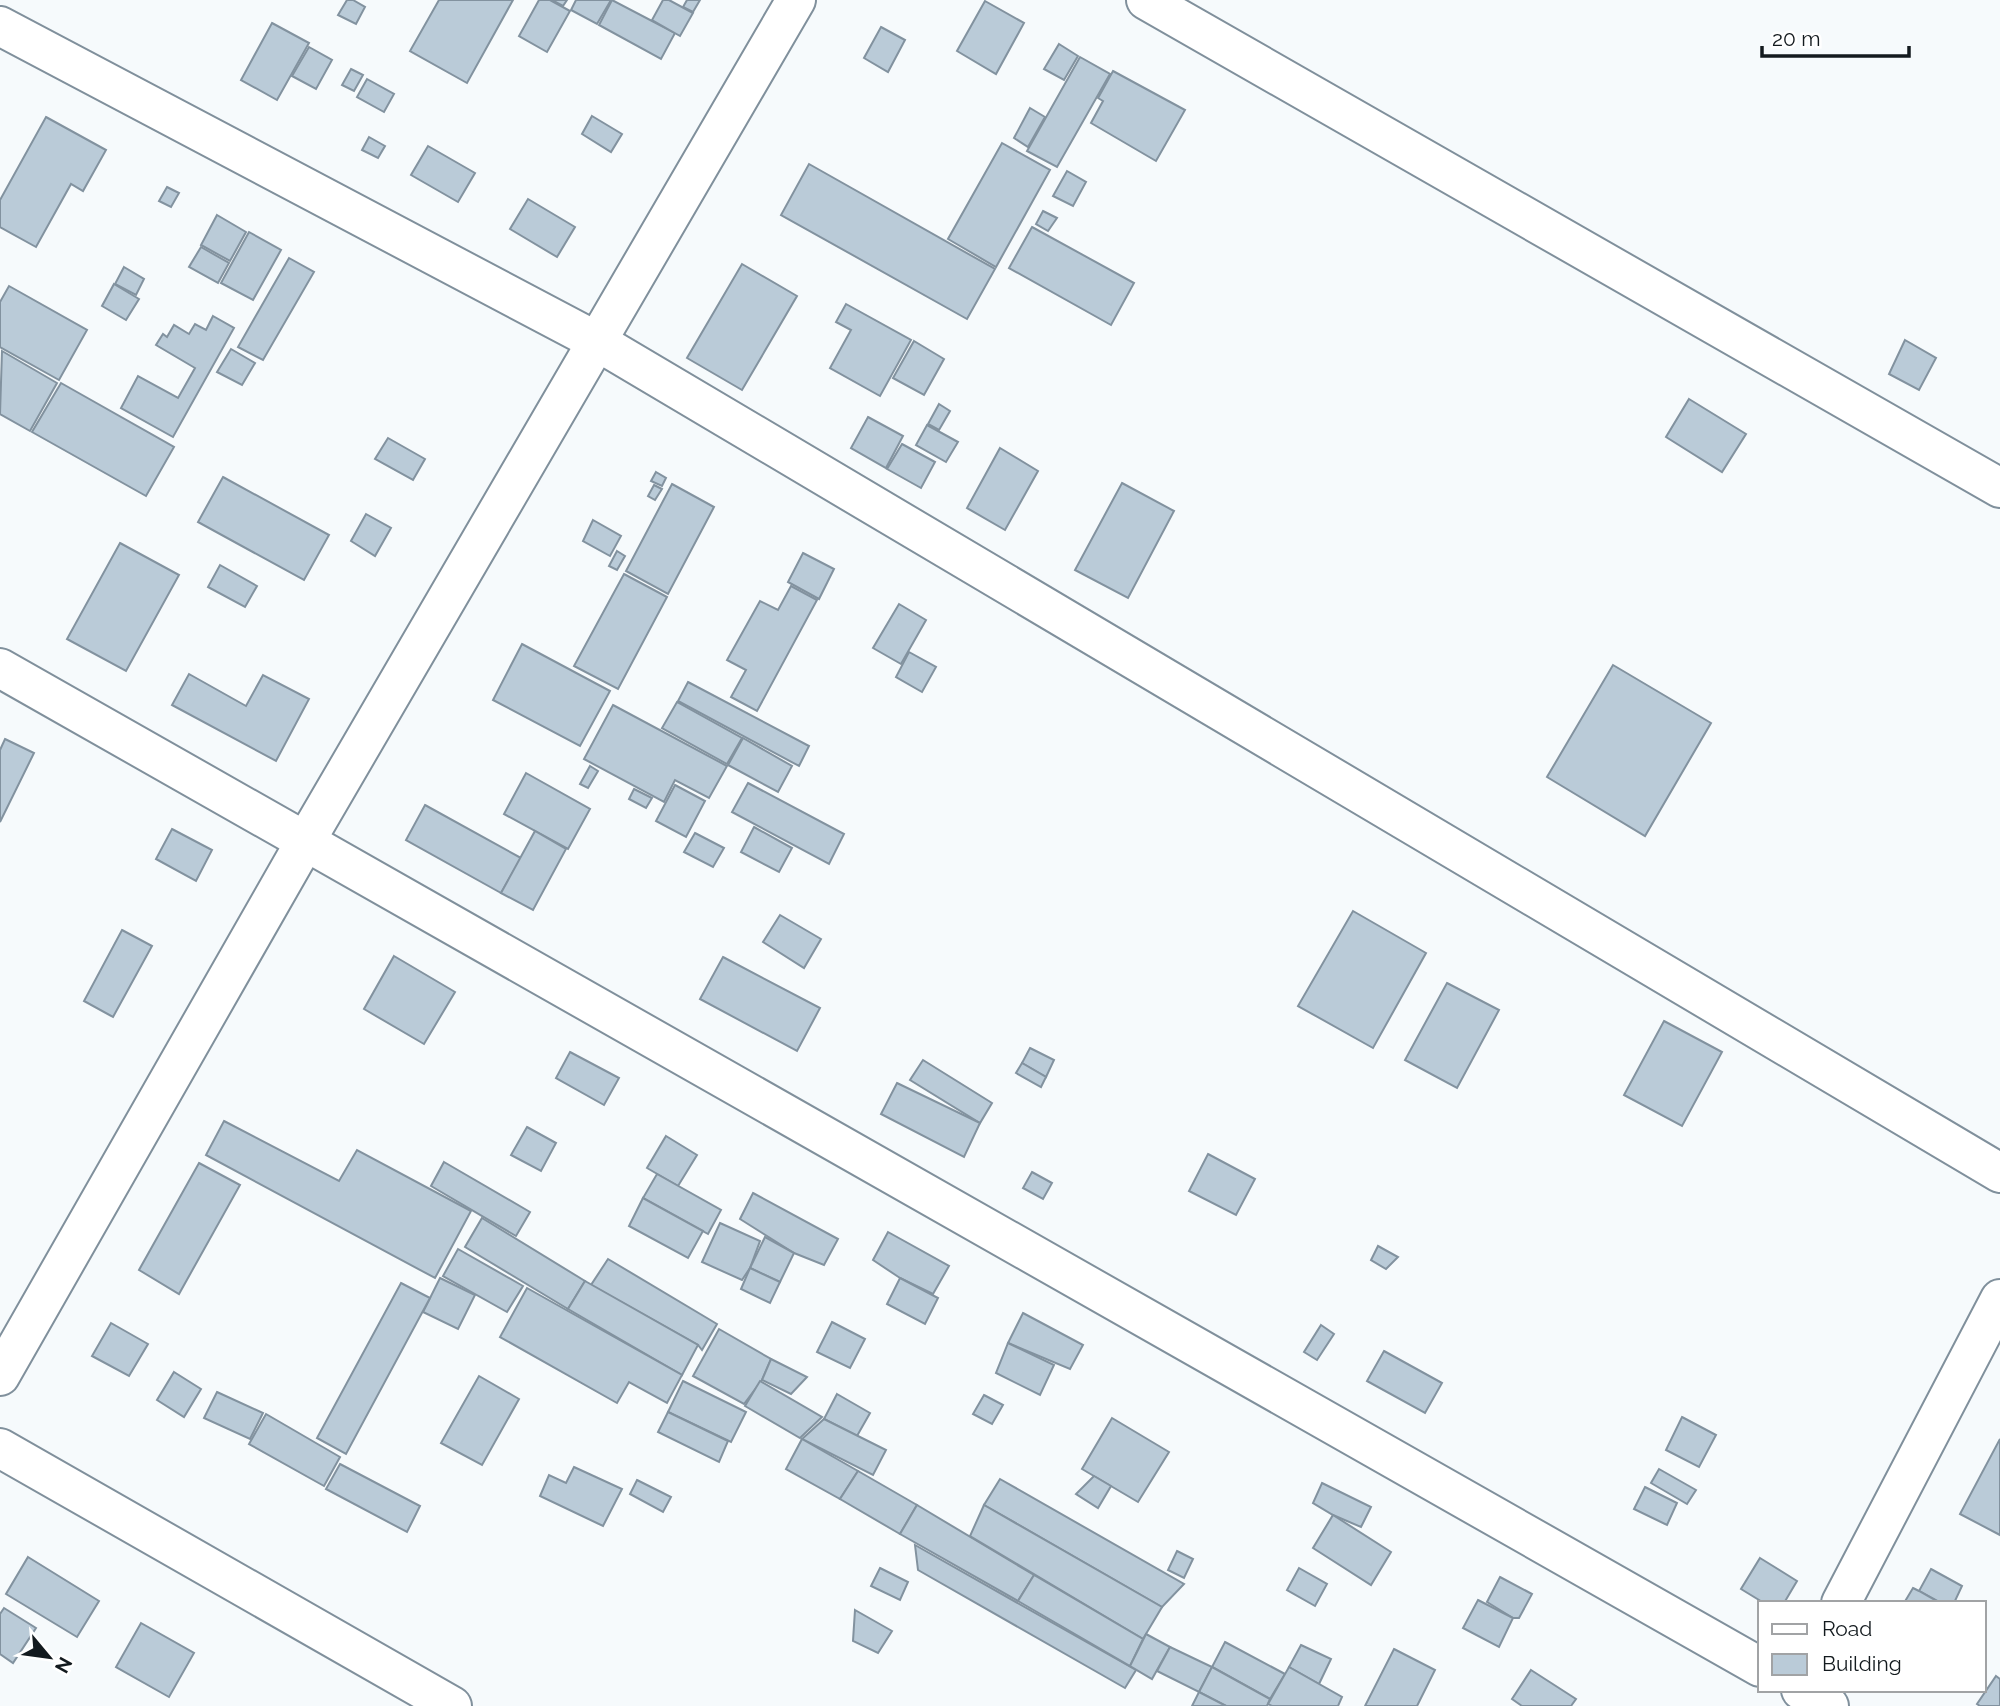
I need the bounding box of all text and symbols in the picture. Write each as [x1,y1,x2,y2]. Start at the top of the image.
scale bar [1762,14,1909,58]
text: 20 m [1772,26,1820,51]
legend [1758,1601,1986,1692]
text: Road [1822,1616,1872,1641]
north arrow [14,1622,84,1692]
text: Building [1822,1651,1902,1676]
text: N [51,1654,77,1677]

